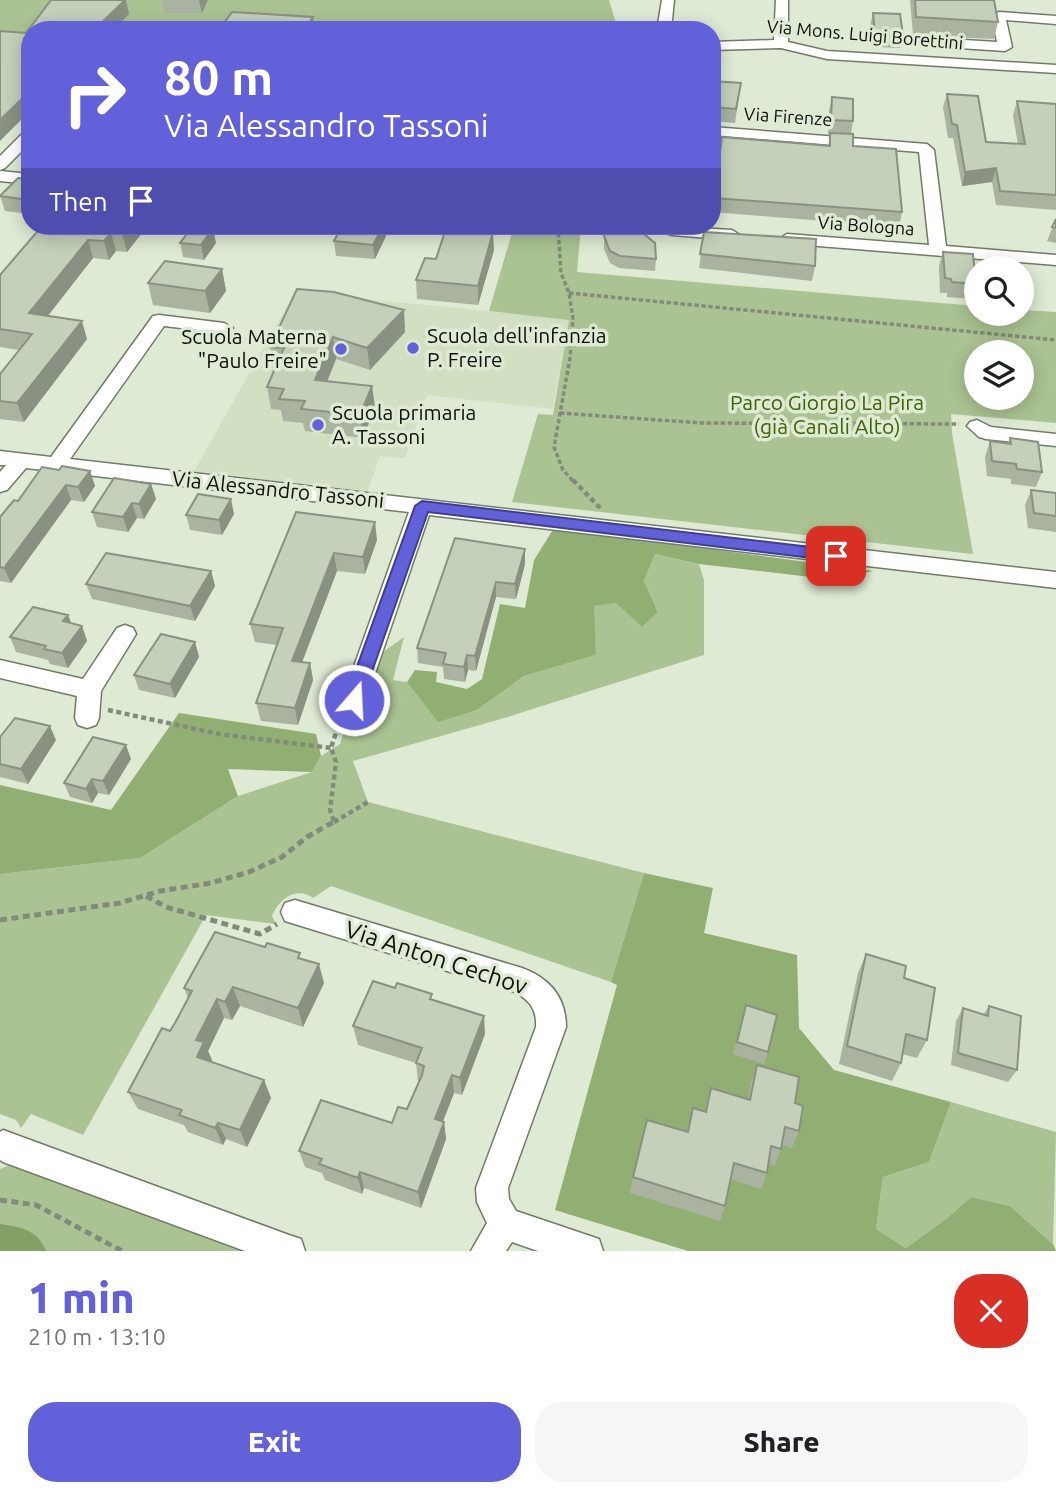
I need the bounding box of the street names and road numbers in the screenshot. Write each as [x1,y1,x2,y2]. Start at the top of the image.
street label: Via Mons. Luigi Borettini [766,15,964,53]
street label: Via Firenze [743,103,833,129]
street label: Via Bologna [817,212,915,238]
street label: Via Alessandro Tassoni [171,466,385,512]
street label: Via Anton Cechov [342,915,531,1000]

